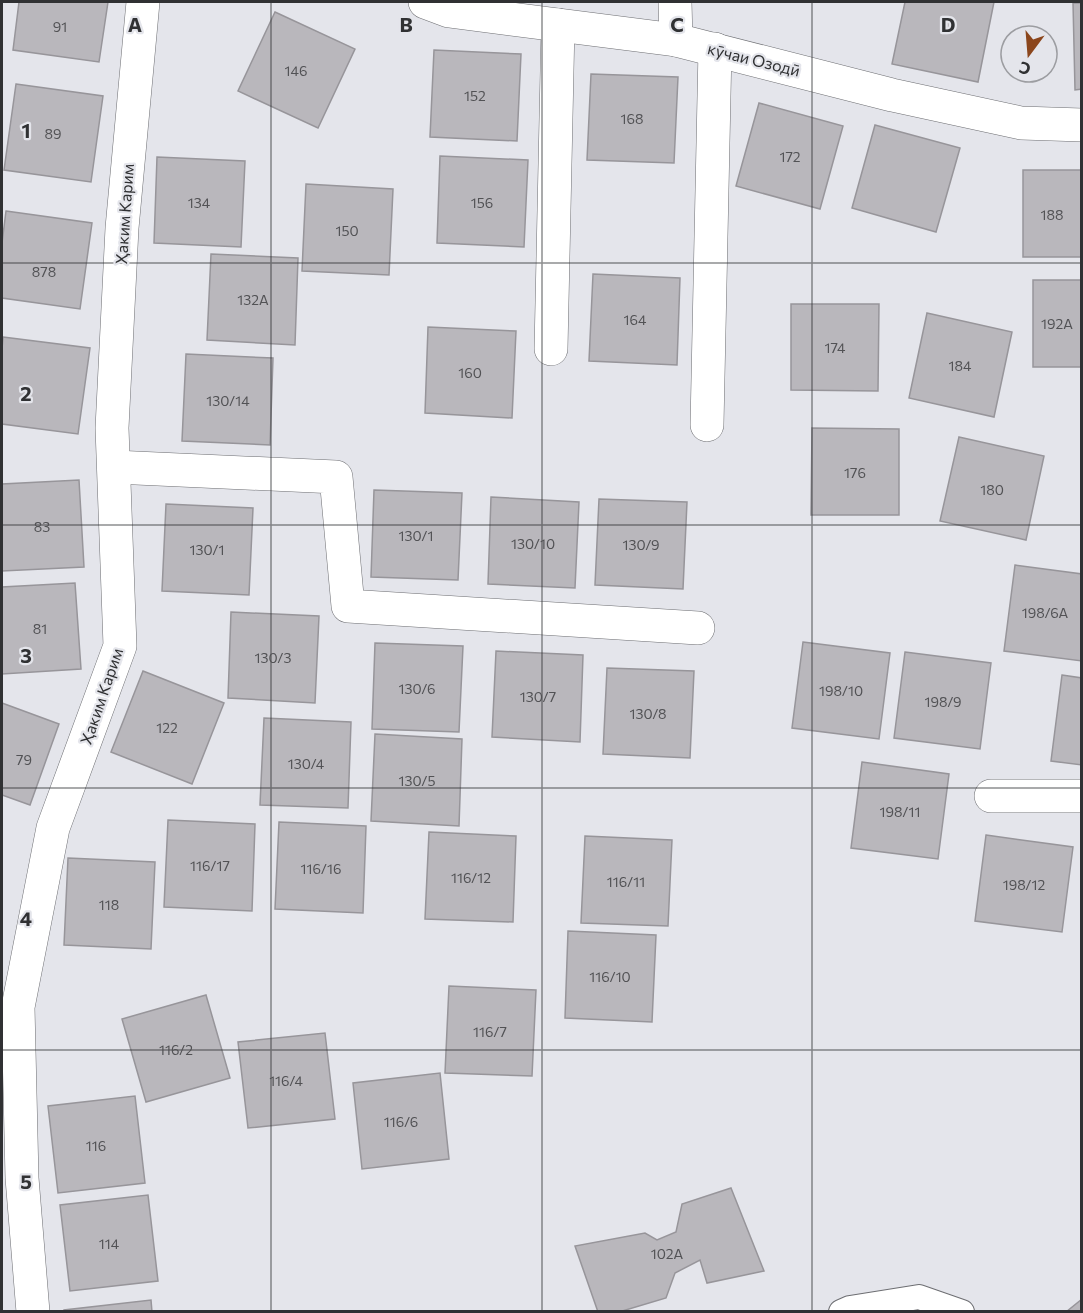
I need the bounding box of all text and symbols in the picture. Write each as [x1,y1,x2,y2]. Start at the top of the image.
text: A [128,12,142,36]
text: B [399,12,413,36]
text: C [670,12,684,36]
text: D [941,12,955,36]
house number: 91 [53,18,67,35]
north arrow [999,24,1059,84]
street label: кӯчаи Озодӣ [706,38,802,80]
text: С [1017,58,1033,80]
house number: 146 [285,62,307,79]
house number: 152 [464,87,486,104]
house number: 168 [621,110,643,127]
text: 1 [21,118,31,142]
house number: 89 [45,125,62,142]
house number: 172 [779,148,801,165]
street label: Ҳаким Карим [111,163,137,265]
house number: 134 [188,194,211,211]
house number: 156 [471,194,493,211]
house number: 188 [1041,206,1063,223]
house number: 150 [335,222,359,239]
house number: 878 [32,263,56,280]
house number: 132А [237,291,269,308]
house number: 164 [624,311,647,328]
house number: 192А [1041,315,1073,332]
house number: 174 [825,339,846,356]
house number: 184 [949,357,972,374]
house number: 160 [458,364,482,381]
text: 2 [20,381,32,405]
house number: 130/14 [206,392,250,409]
house number: 176 [844,464,866,481]
house number: 180 [980,481,1004,498]
house number: 83 [34,518,50,535]
house number: 130/1 [398,527,434,544]
house number: 130/10 [511,535,555,552]
house number: 130/9 [622,536,660,553]
house number: 130/1 [189,541,225,558]
house number: 198/6А [1022,604,1069,621]
house number: 81 [33,620,47,637]
text: 3 [20,643,32,667]
street label: Ҳаким Карим [76,645,126,747]
house number: 130/3 [254,649,292,666]
house number: 130/6 [398,680,436,697]
house number: 198/10 [819,682,863,699]
house number: 130/7 [520,688,556,705]
house number: 198/9 [924,693,962,710]
house number: 130/8 [629,705,667,722]
house number: 122 [156,719,178,736]
house number: 79 [16,751,32,768]
house number: 130/4 [288,755,325,772]
house number: 130/5 [398,772,436,789]
house number: 198/11 [880,803,920,820]
house number: 116/17 [190,857,230,874]
house number: 116/16 [301,860,341,877]
house number: 116/12 [451,869,491,886]
house number: 116/11 [607,873,645,890]
house number: 198/12 [1003,876,1046,893]
house number: 118 [99,896,119,913]
text: 4 [20,906,32,930]
house number: 116/10 [589,968,631,985]
house number: 116/7 [473,1023,507,1040]
house number: 116/2 [159,1041,193,1058]
house number: 116/4 [269,1072,303,1089]
house number: 116/6 [384,1113,418,1130]
house number: 116 [86,1137,106,1154]
text: 5 [20,1169,32,1193]
house number: 114 [99,1235,120,1252]
house number: 102А [651,1245,684,1262]

